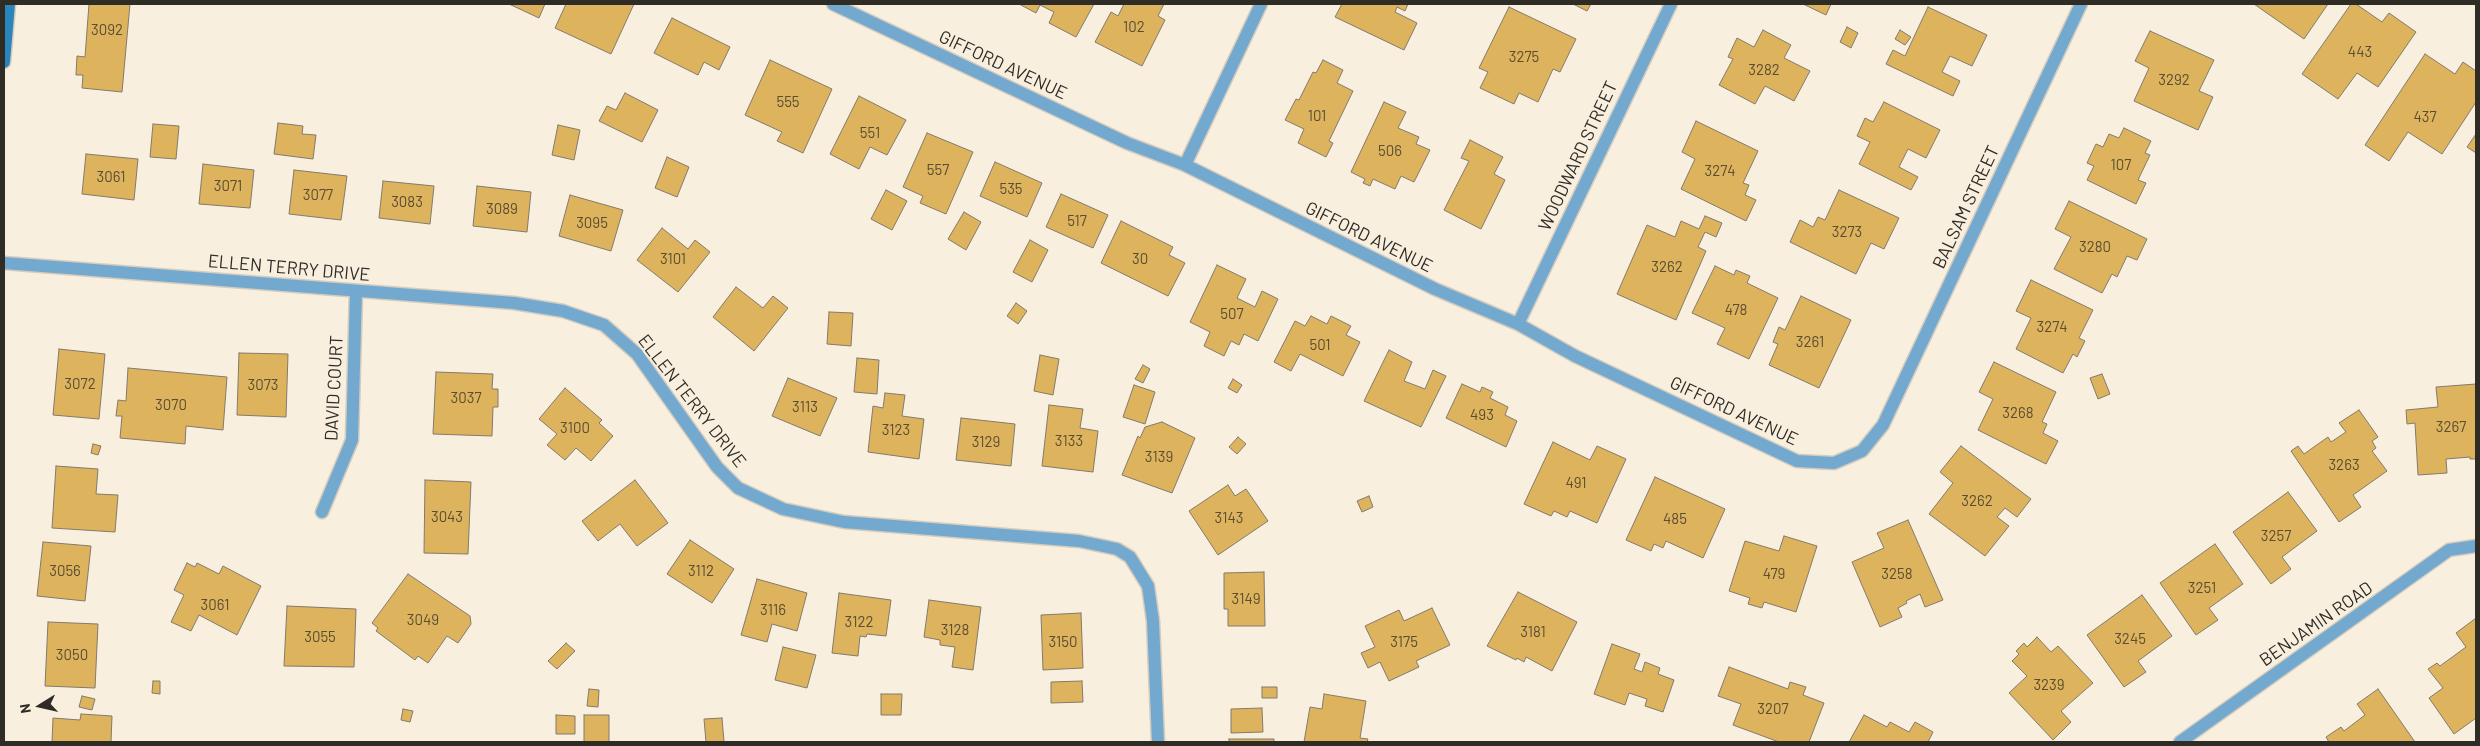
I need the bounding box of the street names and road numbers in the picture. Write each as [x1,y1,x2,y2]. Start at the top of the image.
street label: GIFFORD AVENUE [935,26,1071,104]
street label: WOODWARD STREET [1534,78,1622,234]
street label: BALSAM STREET [1928,142,2004,272]
street label: GIFFORD AVENUE [1302,197,1436,277]
street label: ELLEN TERRY DRIVE [207,250,371,286]
street label: ELLEN TERRY DRIVE [633,330,751,472]
street label: DAVID COURT [320,335,348,441]
street label: GIFFORD AVENUE [1666,372,1802,450]
street label: BENJAMIN ROAD [2255,577,2377,671]

